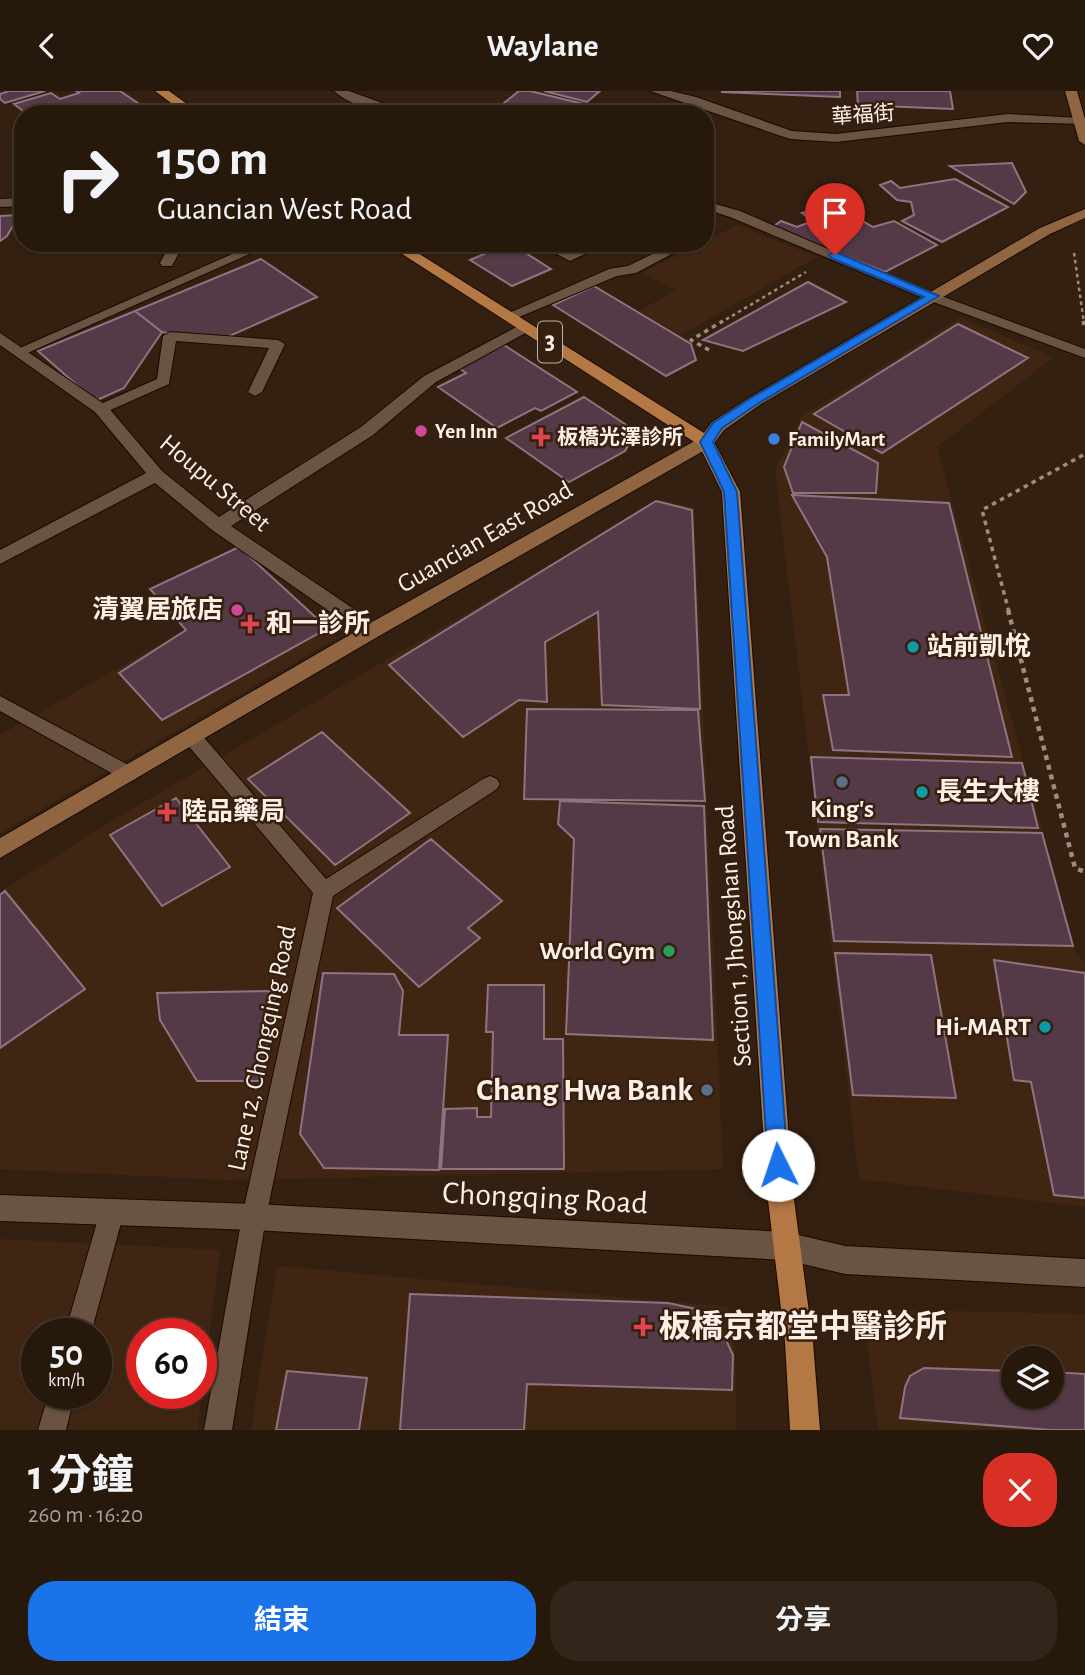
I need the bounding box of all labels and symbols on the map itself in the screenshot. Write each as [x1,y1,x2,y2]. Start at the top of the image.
street label: 華福街 [831,101,895,128]
pin [805,183,865,255]
road number: 3 [538,321,562,363]
place label: Yen Inn [435,421,498,442]
marker: Yen Inn [413,423,429,439]
place label: 板橋光澤診所 [557,426,683,448]
marker: 板橋光澤診所 [531,427,551,447]
place label: FamilyMart [788,429,885,450]
street label: Houpu Street [155,430,275,536]
marker: FamilyMart [766,431,782,447]
street label: Guancian East Road [393,476,577,598]
place label: 清翼居旅店 [93,595,223,623]
marker: 清翼居旅店 [229,602,245,618]
place label: 和一診所 [266,609,370,637]
marker: 和一診所 [240,614,260,634]
place label: 站前凱悅 [927,632,1031,660]
marker: 站前凱悅 [905,639,921,655]
marker: King's Town Bank [834,774,850,790]
place label: 長生大樓 [936,777,1040,805]
marker: 長生大樓 [914,784,930,800]
place label: King's Town Bank [785,796,899,852]
place label: 陸品藥局 [181,797,285,825]
marker: 陸品藥局 [159,804,175,820]
street label: Section 1, Jhongshan Road [712,804,756,1068]
street label: Lane 12, Chongqing Road [223,923,301,1173]
place label: World Gym [539,938,655,964]
marker: World Gym [661,943,677,959]
place label: Hi-MART [935,1014,1031,1040]
marker: Hi-MART [1037,1019,1053,1035]
place label: Chang Hwa Bank [476,1074,693,1106]
marker: Chang Hwa Bank [699,1082,715,1098]
position arrow [741,1128,815,1202]
street label: Chongqing Road [441,1177,649,1219]
place label: 板橋京都堂中醫診所 [659,1309,947,1343]
marker: 板橋京都堂中醫診所 [633,1317,653,1337]
speed limit sign: 60 [126,1318,217,1409]

